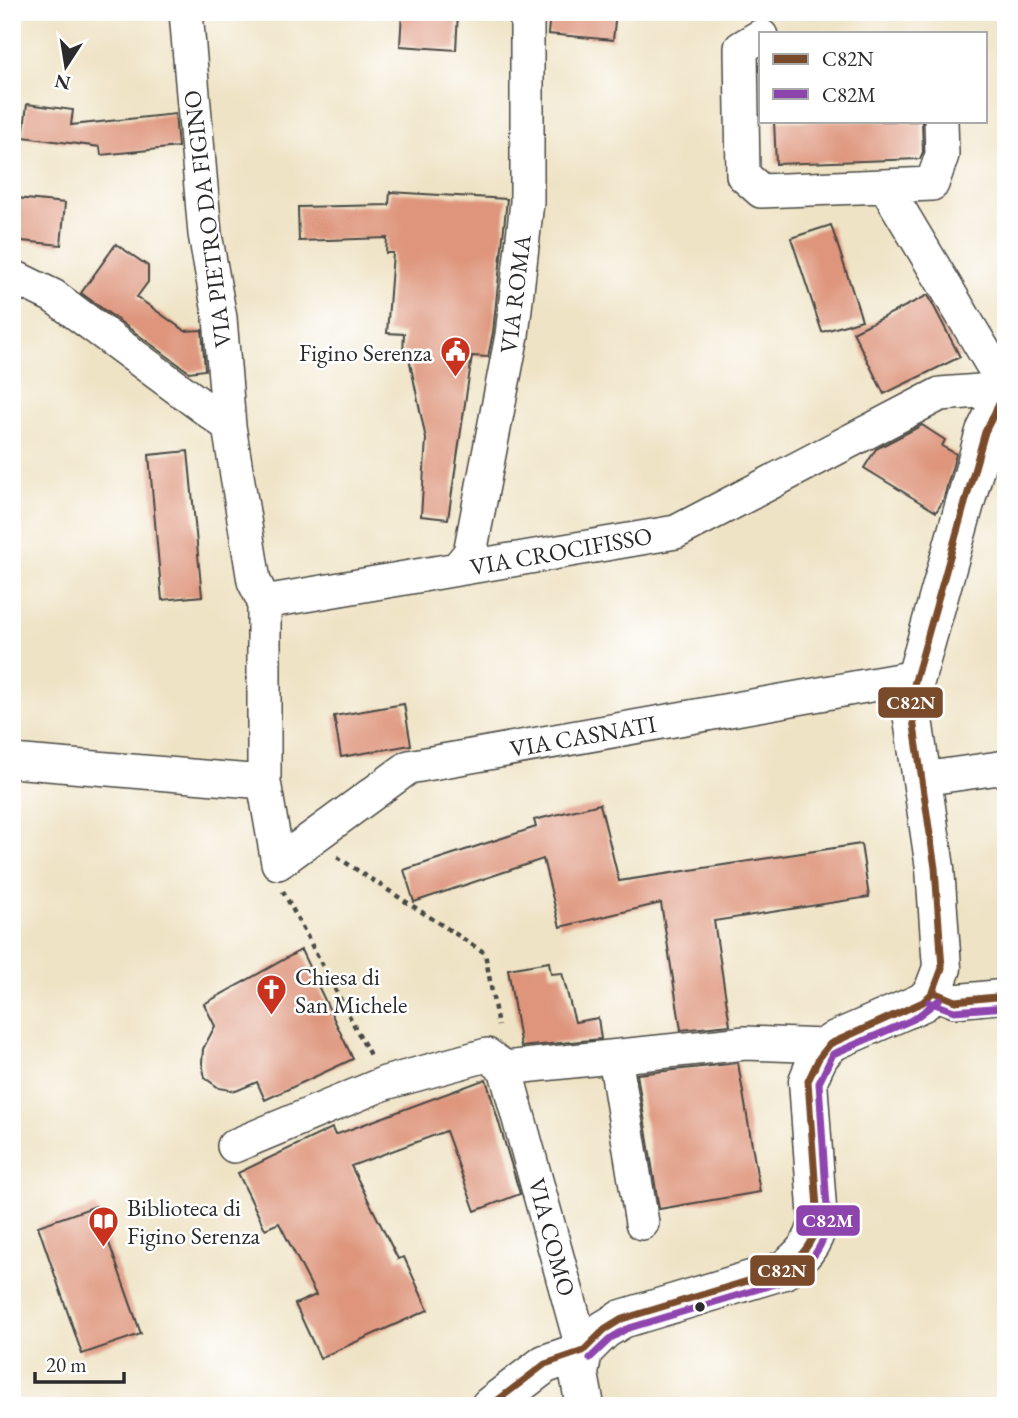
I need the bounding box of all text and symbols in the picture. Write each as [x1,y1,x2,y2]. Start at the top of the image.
north arrow [32,32,102,102]
legend [759,32,986,122]
text: C82N [822,45,874,72]
text: N [52,68,73,96]
text: C82M [822,81,876,108]
street label: VIA PIETRO DA FIGINO [176,88,238,350]
street label: VIA ROMA [492,232,538,355]
public building icon: Figino Serenza [438,335,472,379]
place label: Figino Serenza [299,337,432,368]
street label: VIA CROCIFISSO [467,520,655,582]
line badge: C82N [877,686,944,719]
text: C82N [887,690,936,715]
street label: VIA CASNATI [507,708,659,764]
place label: Chiesa di San Michele [295,961,407,1020]
church icon: Chiesa di San Michele [255,973,289,1017]
street label: VIA COMO [521,1175,583,1299]
place label: Biblioteca di Figino Serenza [127,1192,260,1251]
library icon: Biblioteca di Figino Serenza [87,1204,121,1248]
line badge: C82M [795,1204,861,1237]
text: C82M [803,1208,854,1233]
line badge: C82N [749,1254,816,1287]
text: C82N [758,1258,807,1283]
unlabelled marker [693,1300,707,1314]
scale bar [35,1341,124,1385]
text: 20 m [46,1351,87,1378]

